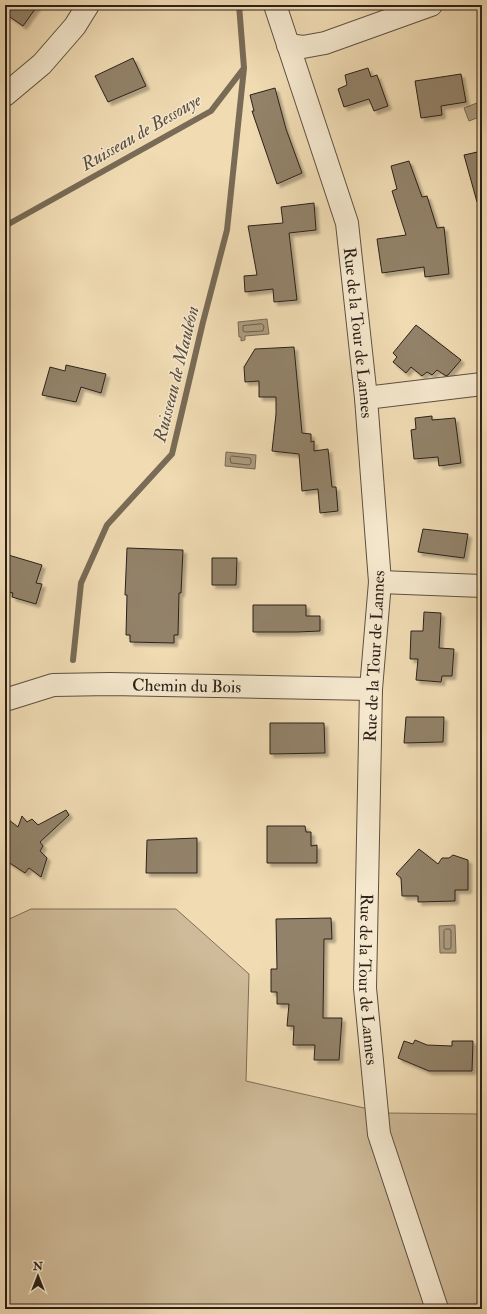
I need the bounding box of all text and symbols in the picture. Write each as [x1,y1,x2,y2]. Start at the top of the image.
water label: Ruisseau de Bessouye [76,88,206,177]
street label: Rue de la Tour de Lannes [339,246,378,419]
water label: Ruisseau de Mauléon [148,304,205,446]
street label: Rue de la Tour de Lannes [360,570,389,742]
street label: Chemin du Bois [132,674,242,698]
street label: Rue de la Tour de Lannes [354,893,382,1066]
north arrow [18,1256,58,1296]
text: N [32,1260,44,1273]

